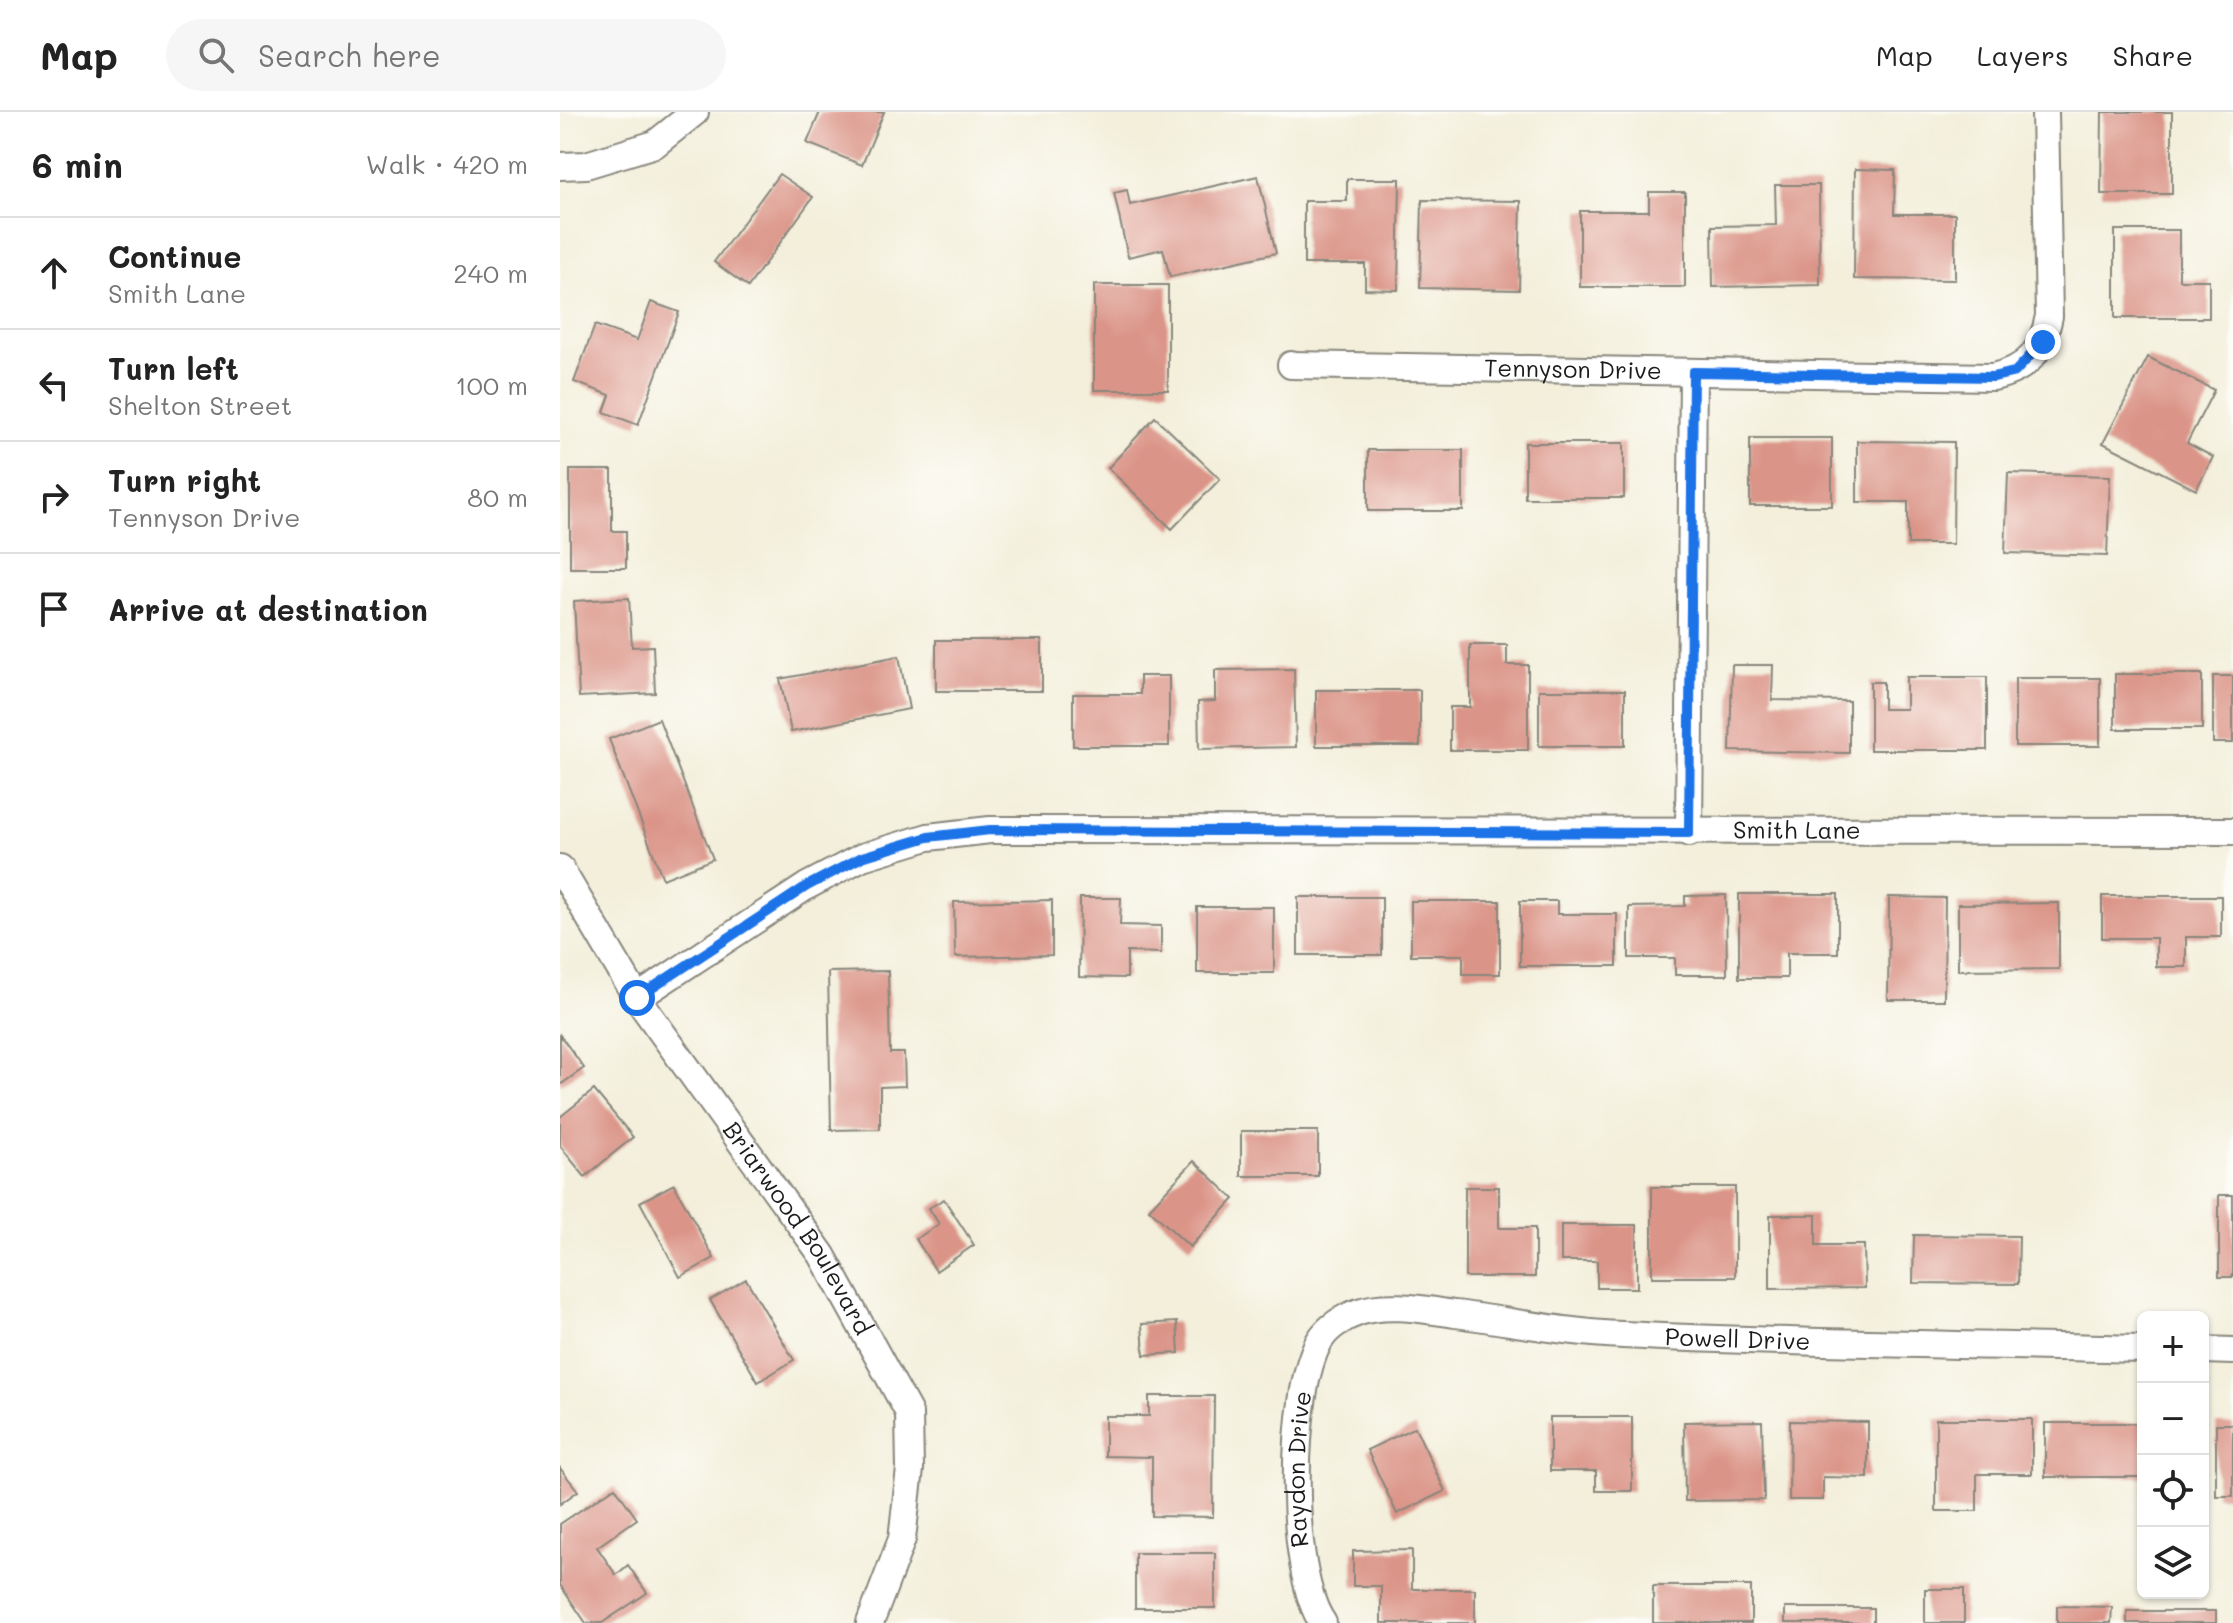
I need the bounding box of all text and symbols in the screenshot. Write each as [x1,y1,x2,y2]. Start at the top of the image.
search box [166,19,726,91]
text: Map [40,30,118,80]
icon: search [194,33,238,77]
text: Search here [258,35,441,75]
text: Map [1876,37,1933,73]
text: Layers [1977,37,2069,73]
text: Share [2113,37,2193,73]
text: 6 min [32,142,123,187]
text: Walk · 420 m [366,147,528,181]
text: Continue [108,236,241,276]
icon: ahead [32,251,76,295]
text: 240 m [453,256,528,290]
text: Smith Lane [108,276,246,310]
route end [2025,324,2061,360]
text: Turn left [108,348,239,388]
street label: Tennyson Drive [1484,351,1662,385]
icon: left [32,363,76,407]
text: 100 m [455,368,528,402]
text: Shelton Street [108,388,292,422]
text: Turn right [108,460,261,500]
icon: right [32,475,76,519]
text: 80 m [467,480,528,514]
text: Tennyson Drive [108,500,300,534]
icon: arrive [32,587,76,631]
text: Arrive at destination [108,589,428,629]
street label: Smith Lane [1733,814,1861,845]
route start [619,980,655,1016]
street label: Briarwood Boulevard [717,1115,880,1340]
map controls [2137,1311,2209,1599]
button: + [2137,1311,2209,1383]
street label: Powell Drive [1664,1320,1811,1356]
button: − [2137,1383,2209,1455]
street label: Raydon Drive [1280,1388,1318,1549]
button: locate [2137,1455,2209,1527]
button: layers [2137,1527,2209,1599]

